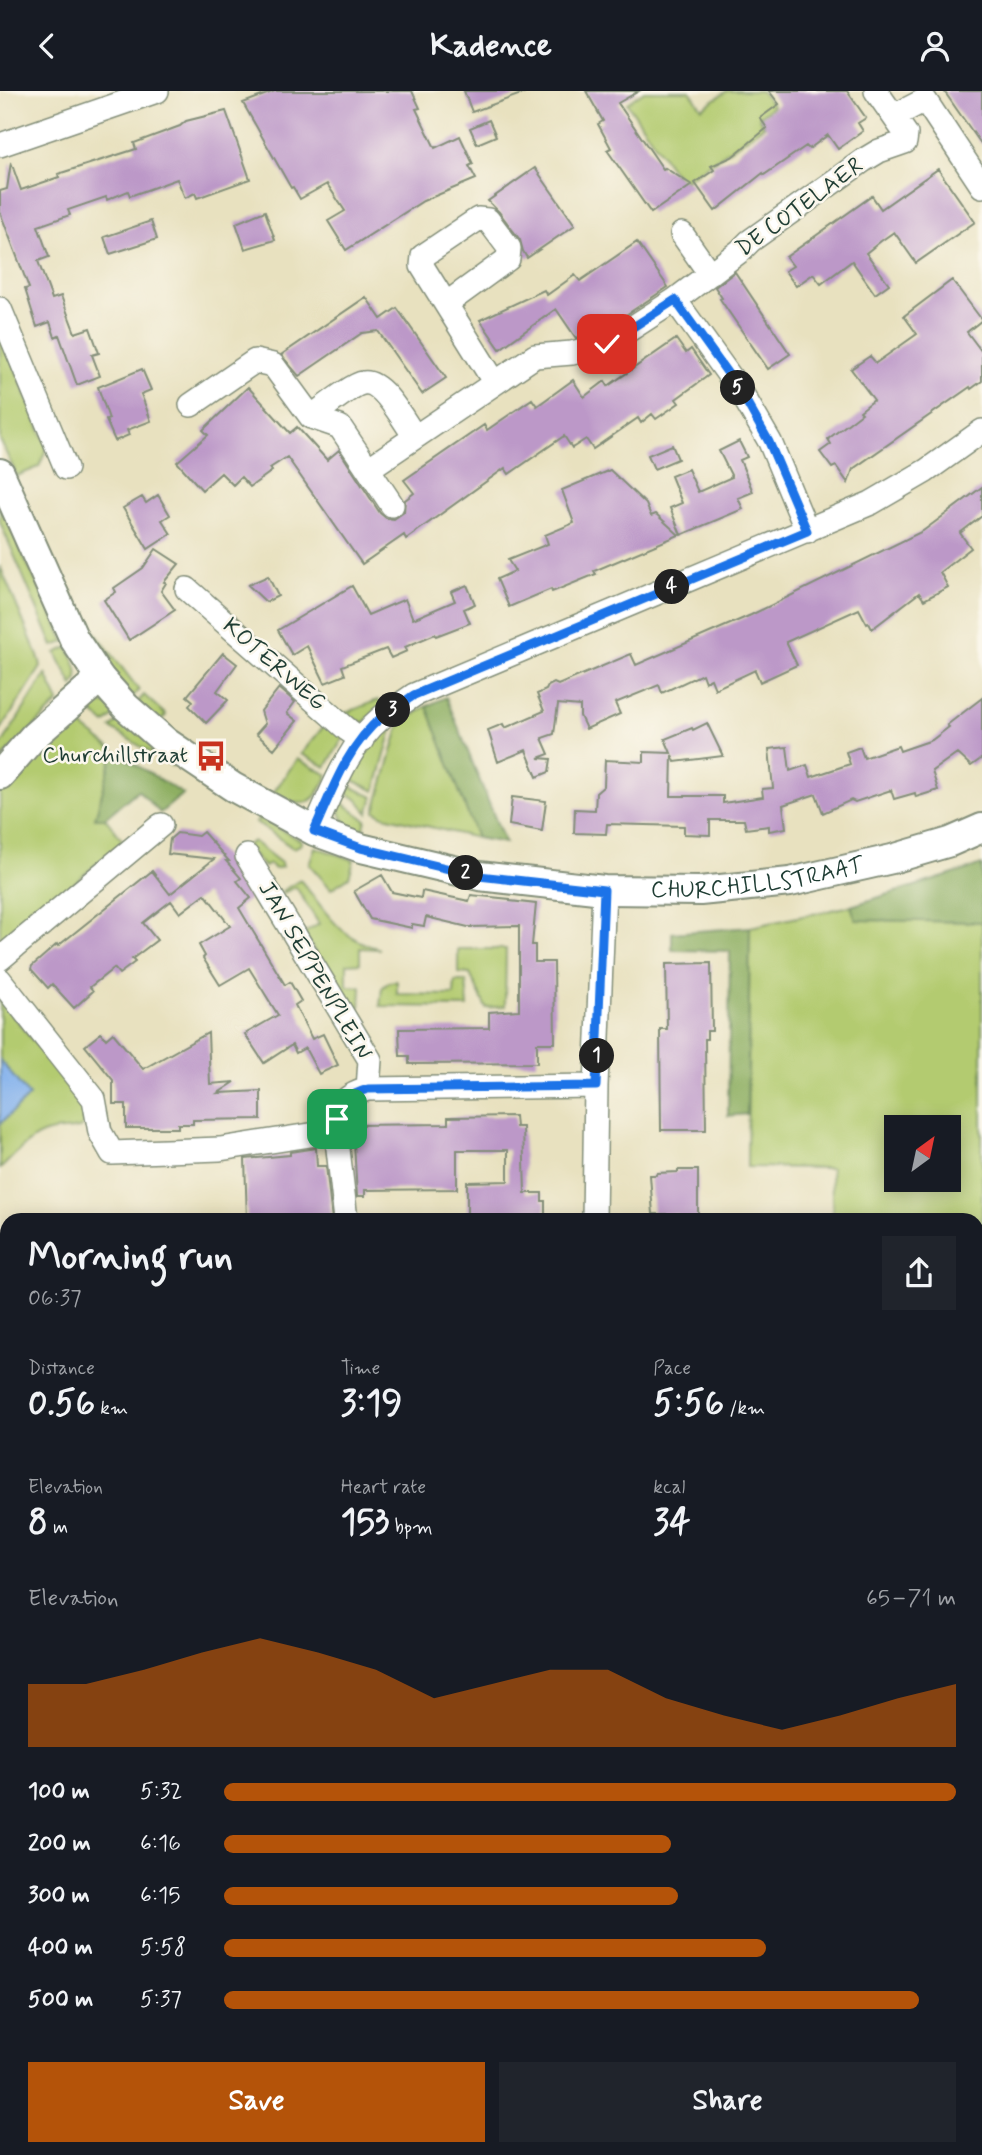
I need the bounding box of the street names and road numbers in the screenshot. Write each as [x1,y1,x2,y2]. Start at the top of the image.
street label: DE COTELAER [730,152,870,264]
street label: KOTERWEG [216,612,332,718]
street label: CHURCHILLSTRAAT [651,850,868,906]
street label: JAN SEPPENPLEIN [251,876,378,1066]

